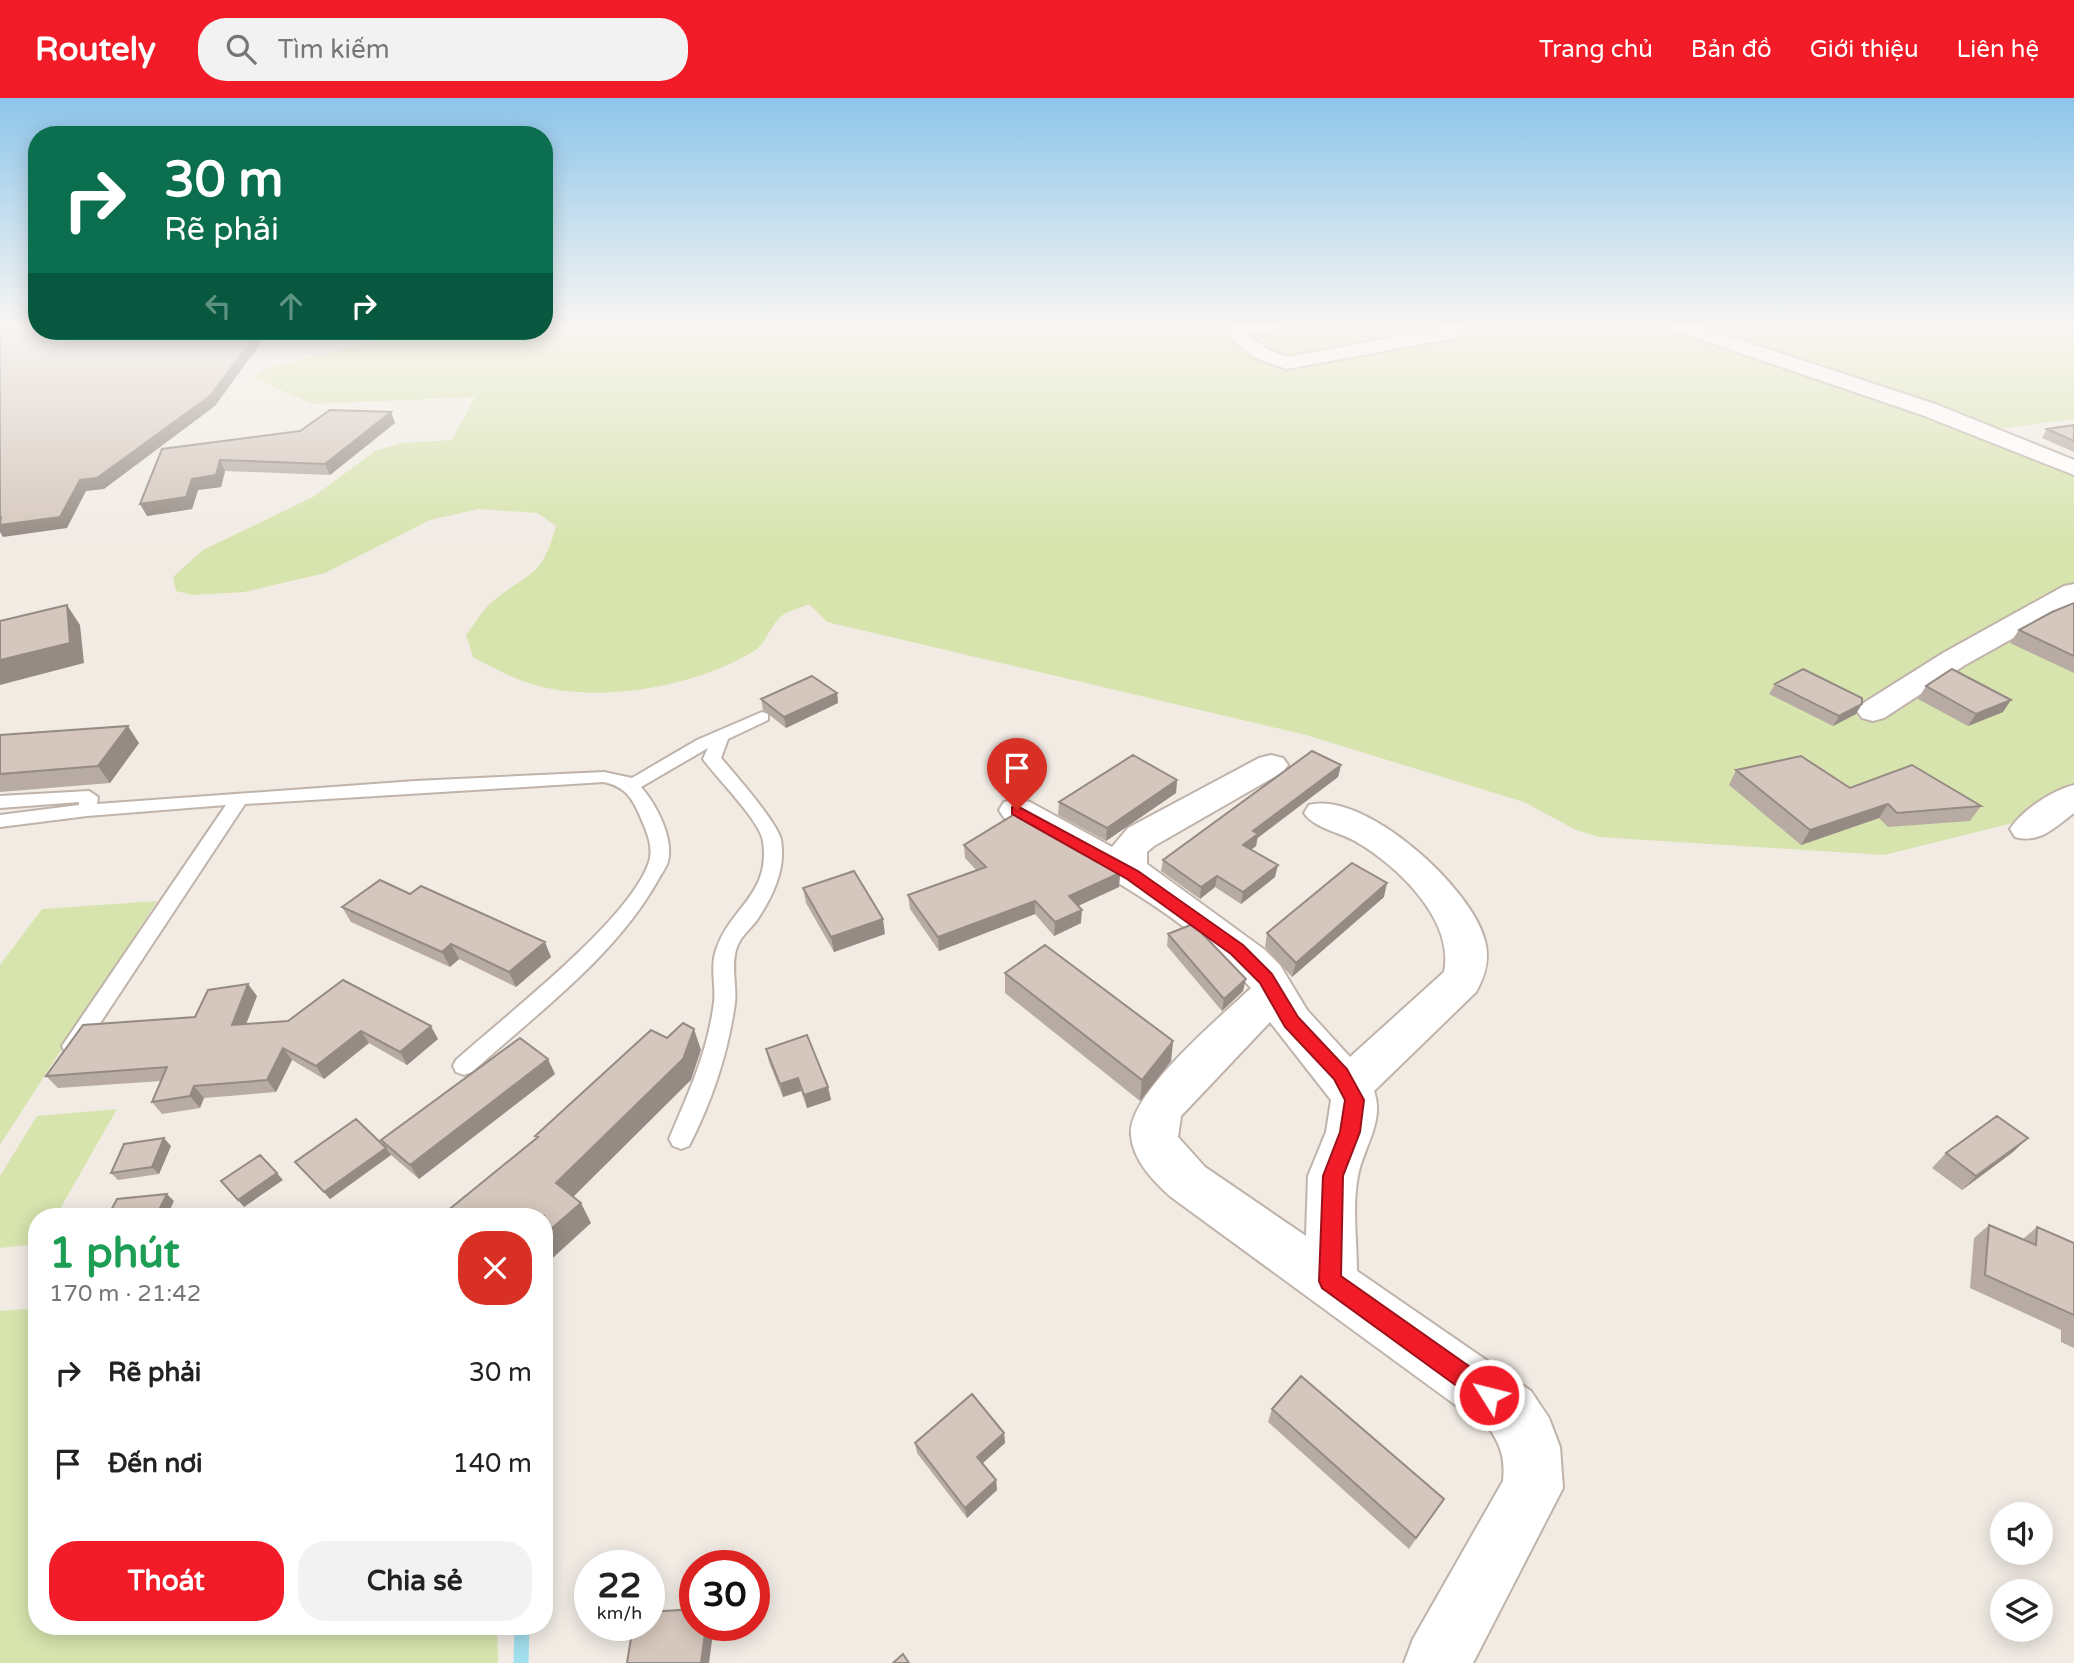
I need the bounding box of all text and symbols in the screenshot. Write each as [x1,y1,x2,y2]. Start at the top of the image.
search box [198,18,688,81]
text: Routely [35,30,156,69]
icon: search [222,30,260,68]
text: Tìm kiếm [278,34,390,65]
text: Trang chủ [1539,35,1653,64]
text: Bản đồ [1691,35,1772,64]
text: Giới thiệu [1810,35,1919,64]
text: Liên hệ [1957,35,2039,64]
text: 30 m [164,151,283,210]
icon: right [49,154,140,245]
text: Rẽ phải [164,211,279,249]
icon: left [199,287,237,325]
icon: ahead [272,287,310,325]
icon: right [345,287,383,325]
pin [987,738,1047,810]
icon: arrive [998,749,1036,787]
text: 1 phút [49,1228,180,1279]
button: close [458,1231,532,1305]
text: 170 m · 21:42 [49,1280,201,1308]
icon: right [49,1354,87,1392]
text: Rẽ phải [108,1357,201,1388]
text: 30 m [469,1357,532,1388]
position arrow [1452,1358,1526,1432]
icon: arrive [49,1445,87,1483]
text: Đến nơi [108,1448,203,1479]
text: 140 m [452,1448,532,1479]
map controls [1990,1502,2053,1642]
button: sound [1990,1502,2053,1565]
button: Thoát [49,1541,284,1621]
button: Chia sẻ [298,1541,532,1621]
speed limit sign: 30 [679,1550,770,1641]
text: 22 [598,1565,641,1607]
button: layers [1990,1579,2053,1642]
text: km/h [597,1602,642,1624]

